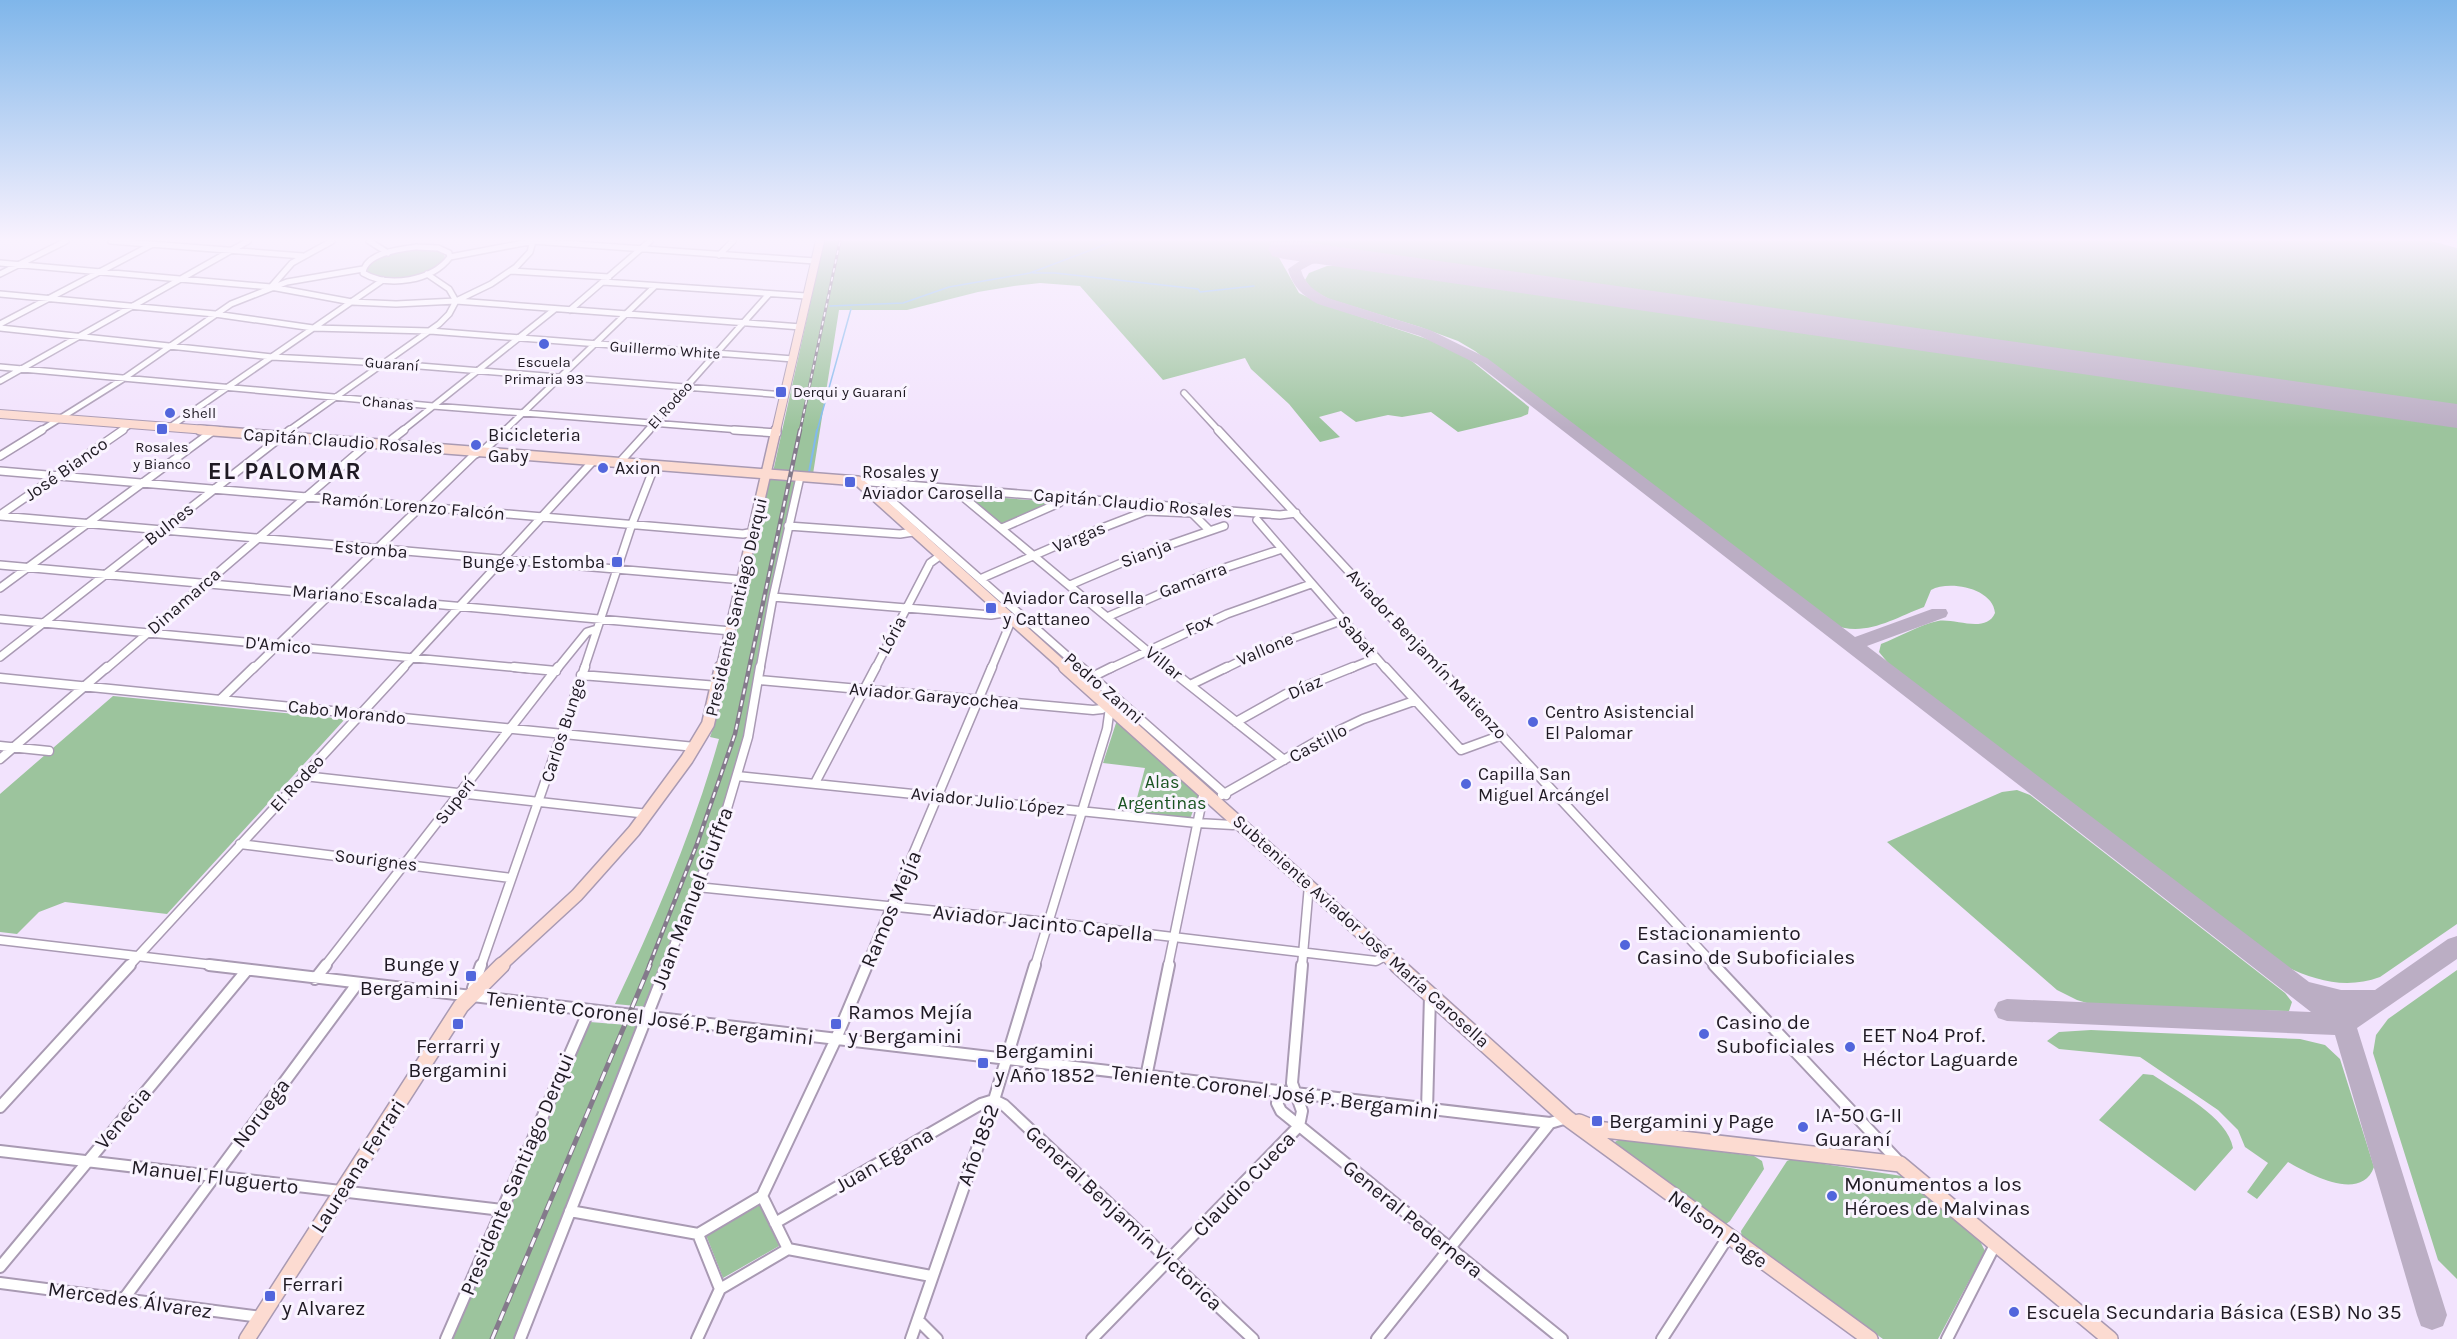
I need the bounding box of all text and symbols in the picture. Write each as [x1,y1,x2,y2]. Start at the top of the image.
marker: Escuela Primaria 93 [537,337,551,351]
street label: Guillermo White [609,337,721,363]
street label: Guaraní [364,353,420,375]
place label: Escuela Primaria 93 [504,353,584,388]
street label: El Rodeo [644,377,696,433]
place label: Derqui y Guaraní [793,383,907,401]
marker: Derqui y Guaraní [774,385,788,399]
street label: Chanas [361,392,415,414]
place label: Shell [182,404,216,422]
marker: Shell [163,406,177,420]
marker: Rosales y Bianco [155,422,169,436]
street label: Capitán Claudio Rosales [243,423,443,459]
place label: Bicicleteria Gaby [488,424,581,467]
street label: José Bianco [20,432,112,506]
place label: Rosales y Bianco [132,438,191,473]
marker: Bicicleteria Gaby [469,438,483,452]
district label: EL PALOMAR [208,457,362,485]
place label: Axion [615,457,661,479]
marker: Axion [596,461,610,475]
place label: Rosales y Aviador Carosella [862,461,1004,504]
marker: Rosales y Aviador Carosella [843,475,857,489]
street label: Capitán Claudio Rosales [1033,483,1233,523]
street label: Ramón Lorenzo Falcón [320,487,506,525]
street label: Presidente Santiago Derqui [700,495,772,719]
street label: Bulnes [140,498,198,550]
street label: Vargas [1049,516,1109,558]
street label: Sianja [1118,533,1174,573]
street label: Estomba [333,535,409,563]
place label: Bunge y Estomba [462,551,605,573]
marker: Bunge y Estomba [610,555,624,569]
street label: Gamarra [1156,557,1230,603]
street label: Dinamarca [143,563,225,639]
street label: Aviador Benjamín Matienzo [1342,564,1512,744]
street label: Mariano Escalada [291,580,439,614]
place label: Aviador Carosella y Cattaneo [1002,587,1145,630]
marker: Aviador Carosella y Cattaneo [984,601,998,615]
street label: Fox [1182,609,1216,641]
street label: Sabat [1333,611,1381,662]
street label: Lória [873,612,911,658]
street label: Vallone [1233,627,1297,671]
street label: D'Amico [244,631,312,659]
street label: Villar [1141,641,1188,685]
street label: Pedro Zanni [1060,648,1148,728]
street label: Díaz [1284,670,1326,704]
street label: Carlos Bunge [536,675,590,785]
street label: Aviador Garaycochea [848,678,1020,714]
street label: Cabo Morando [287,695,407,729]
place label: Centro Asistencial El Palomar [1545,701,1695,744]
marker: Centro Asistencial El Palomar [1526,715,1540,729]
street label: Castillo [1285,719,1351,767]
street label: El Rodeo [265,750,329,816]
place label: Capilla San Miguel Arcángel [1478,763,1610,806]
park label: Alas Argentinas [1117,771,1207,814]
street label: Superí [430,773,481,829]
marker: Capilla San Miguel Arcángel [1459,777,1473,791]
street label: Aviador Julio López [910,782,1066,820]
street label: Juan Manuel Giuffra [646,804,738,992]
street label: Subteniente Aviador José María Carosella [1228,810,1494,1052]
street label: Sourignes [333,844,419,876]
street label: Ramos Mejía [856,847,926,971]
street label: Aviador Jacinto Capella [932,899,1154,947]
place label: Estacionamiento Casino de Suboficiales [1637,921,1855,969]
marker: Estacionamiento Casino de Suboficiales [1618,938,1632,952]
place label: Bunge y Bergamini [360,952,459,1000]
marker: Bunge y Bergamini [464,969,478,983]
street label: Teniente Coronel José P. Bergamini [485,986,815,1050]
place label: Ramos Mejía y Bergamini [847,1000,973,1048]
place label: Casino de Suboficiales [1716,1010,1835,1058]
marker: Ferrarri y Bergamini [451,1017,465,1031]
marker: Ramos Mejía y Bergamini [829,1017,843,1031]
place label: EET Nº4 Prof. Héctor Laguarde [1862,1023,2018,1071]
marker: Casino de Suboficiales [1697,1027,1711,1041]
place label: Ferrarri y Bergamini [408,1034,508,1082]
place label: Bergamini y Año 1852 [994,1039,1095,1087]
marker: EET Nº4 Prof. Héctor Laguarde [1843,1040,1857,1054]
street label: Presidente Santiago Derqui [455,1049,579,1299]
marker: Bergamini y Año 1852 [976,1056,990,1070]
street label: Teniente Coronel José P. Bergamini [1110,1060,1440,1124]
street label: Noruega [227,1074,295,1152]
street label: Venecia [90,1082,156,1154]
street label: Laureana Ferrari [306,1094,410,1238]
street label: Año 1852 [952,1101,1004,1189]
place label: IA-50 G-II Guaraní [1815,1103,1902,1151]
place label: Bergamini y Page [1609,1109,1774,1133]
marker: Bergamini y Page [1590,1114,1604,1128]
street label: General Benjamín Victorica [1021,1120,1227,1316]
marker: IA-50 G-II Guaraní [1796,1120,1810,1134]
street label: Juan Egana [830,1122,938,1198]
street label: Claudio Cueca [1188,1126,1300,1242]
street label: Manuel Fluguerto [130,1155,300,1199]
street label: General Pedernera [1338,1155,1488,1283]
place label: Monumentos a los Héroes de Malvinas [1844,1172,2030,1220]
street label: Nelson Page [1664,1185,1772,1273]
marker: Monumentos a los Héroes de Malvinas [1825,1189,1839,1203]
place label: Ferrari y Alvarez [281,1272,365,1320]
street label: Mercedes Álvarez [46,1277,214,1323]
marker: Ferrari y Alvarez [263,1289,277,1303]
place label: Escuela Secundaria Básica (ESB) Nº 35 [2026,1300,2402,1324]
marker: Escuela Secundaria Básica (ESB) Nº 35 [2007,1305,2021,1319]

